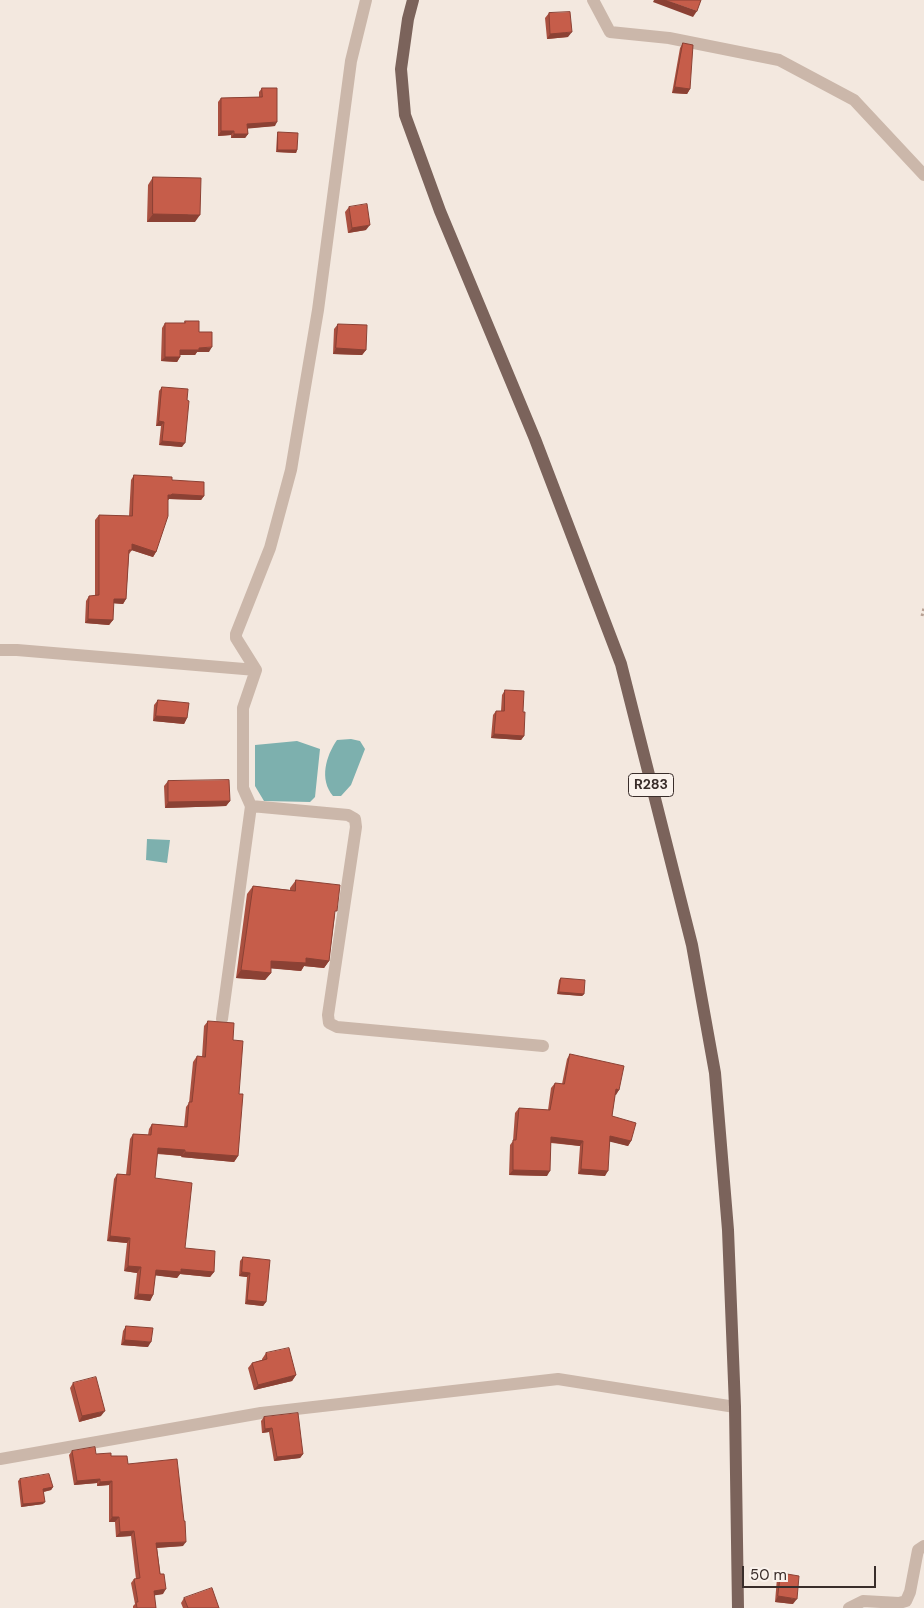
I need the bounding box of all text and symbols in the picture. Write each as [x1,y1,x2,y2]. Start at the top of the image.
road number: R283 [628,774,674,796]
scale bar [744,1556,878,1588]
text: 50 m [750,1565,787,1585]

